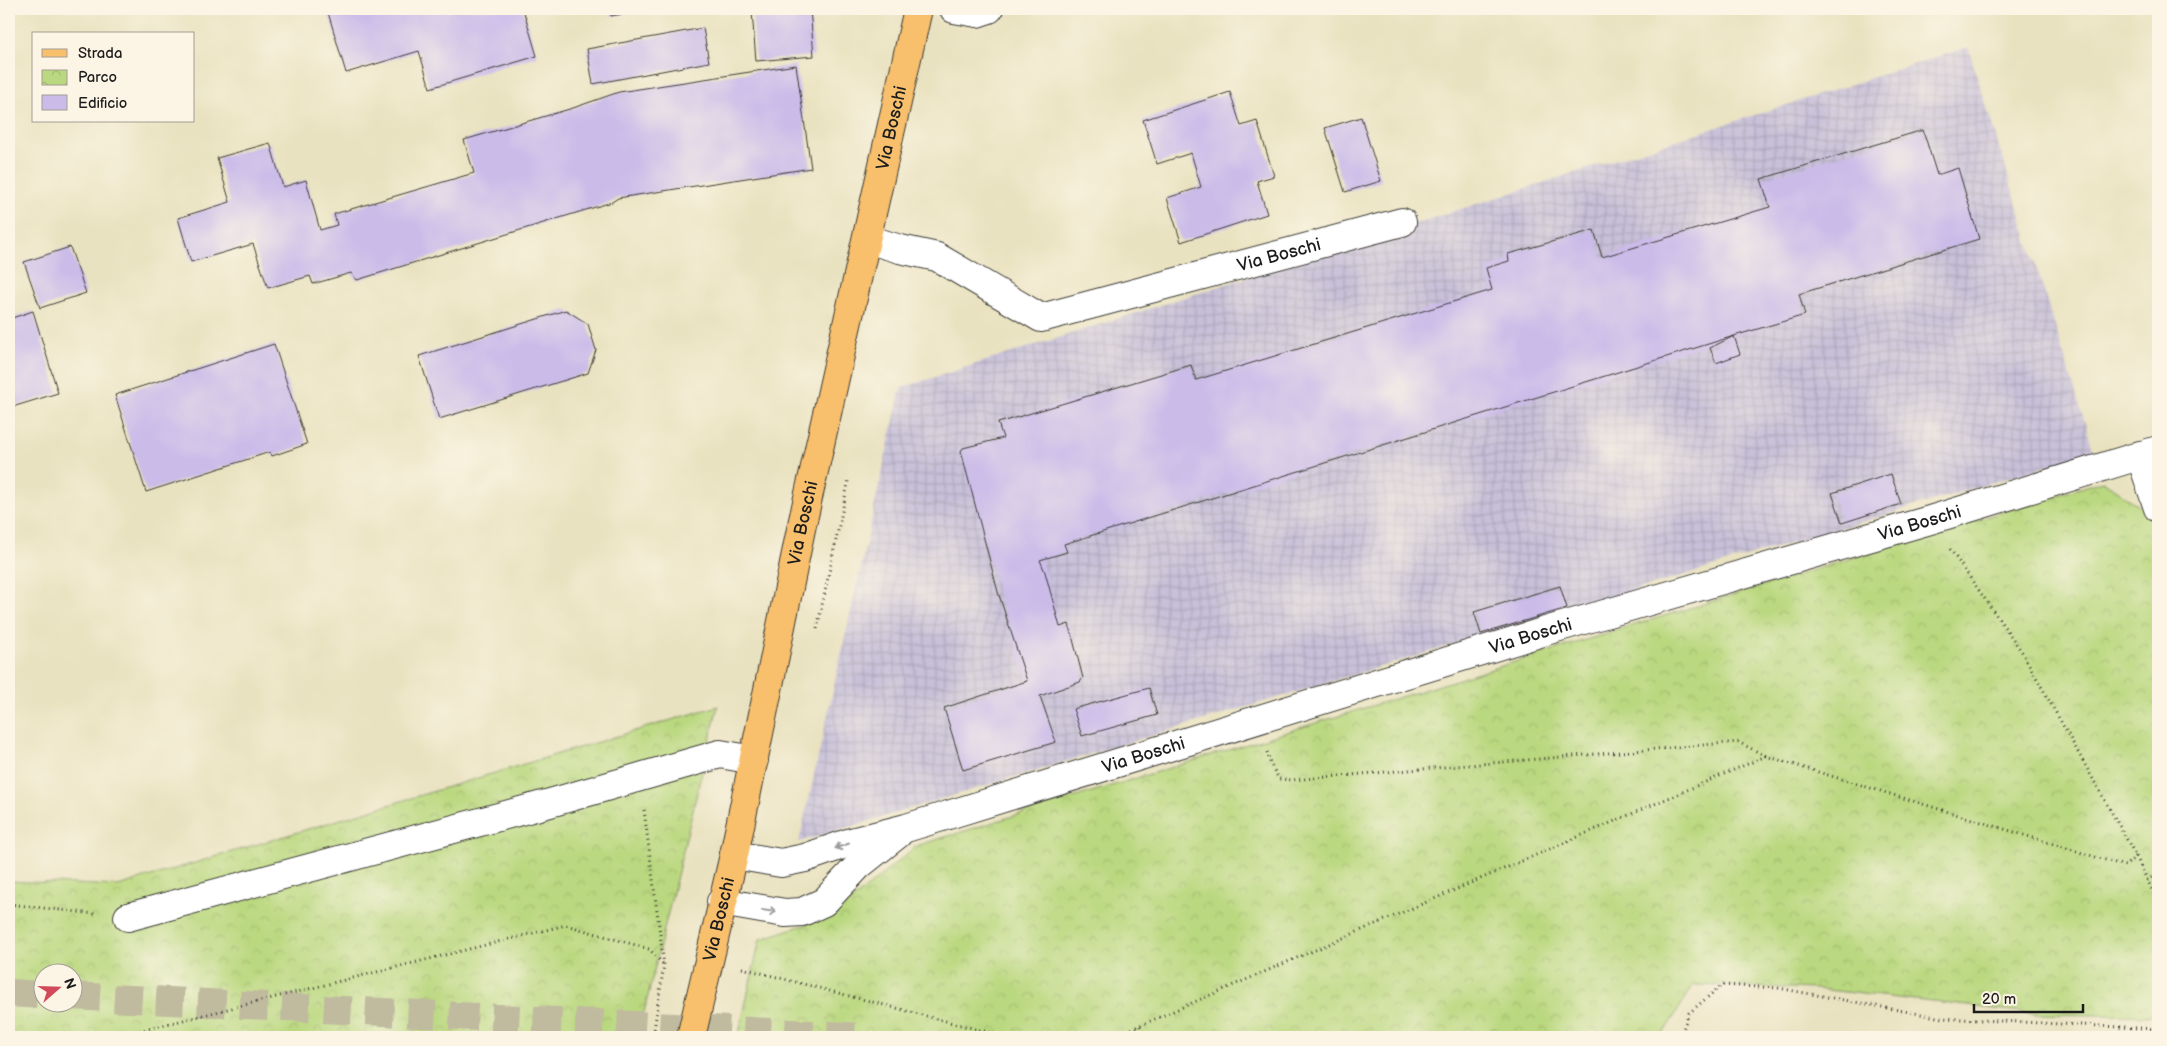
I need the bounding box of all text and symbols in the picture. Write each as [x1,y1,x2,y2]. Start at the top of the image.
legend [32,32,195,122]
text: Strada [78,44,122,63]
text: Parco [78,68,117,87]
street label: Via Boschi [872,84,911,172]
text: Edificio [78,94,127,113]
street label: Via Boschi [1235,234,1323,276]
street label: Via Boschi [784,479,822,567]
street label: Via Boschi [1875,501,1964,546]
street label: Via Boschi [1487,614,1575,659]
street label: Via Boschi [1099,733,1188,778]
one-way arrow [834,842,850,851]
street label: Via Boschi [699,875,739,963]
one-way arrow [761,906,777,916]
north arrow [32,964,82,1014]
text: N [60,976,80,992]
scale bar [1974,981,2083,1013]
text: 20 m [1982,990,2016,1009]

